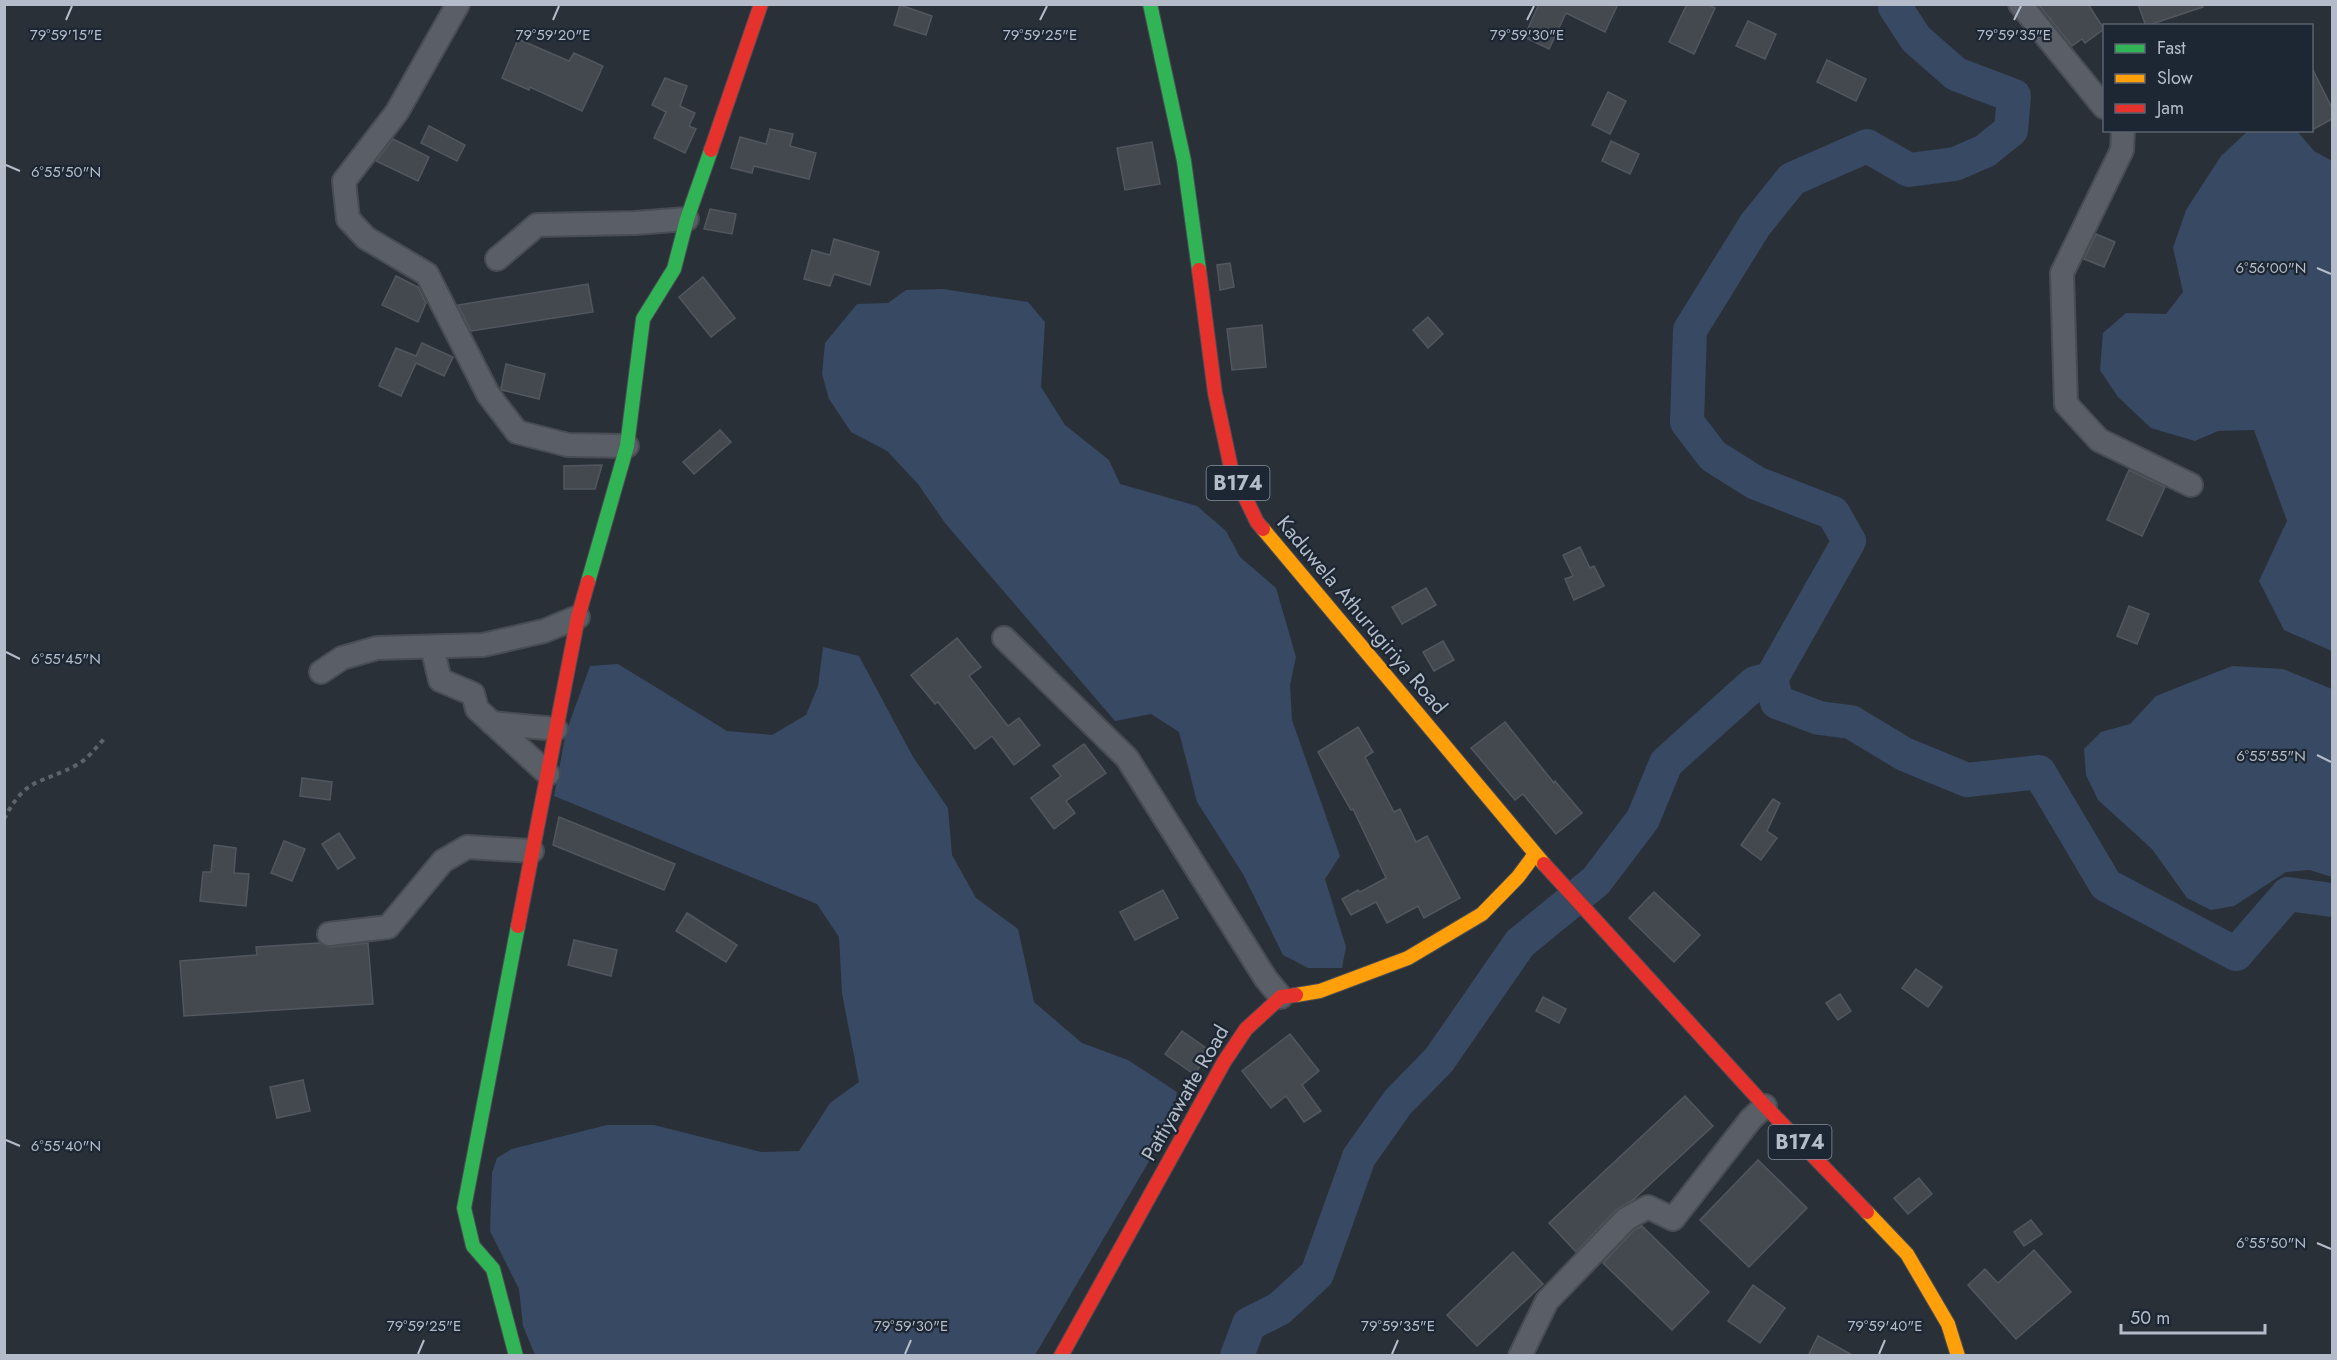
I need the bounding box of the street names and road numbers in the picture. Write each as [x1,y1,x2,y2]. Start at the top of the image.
road number: B174 [1206,466,1270,500]
street label: Kaduwela Athurugiriya Road [1270,509,1454,721]
street label: Pattiyawatte Road [1134,1019,1236,1167]
road number: B174 [1768,1125,1832,1159]

